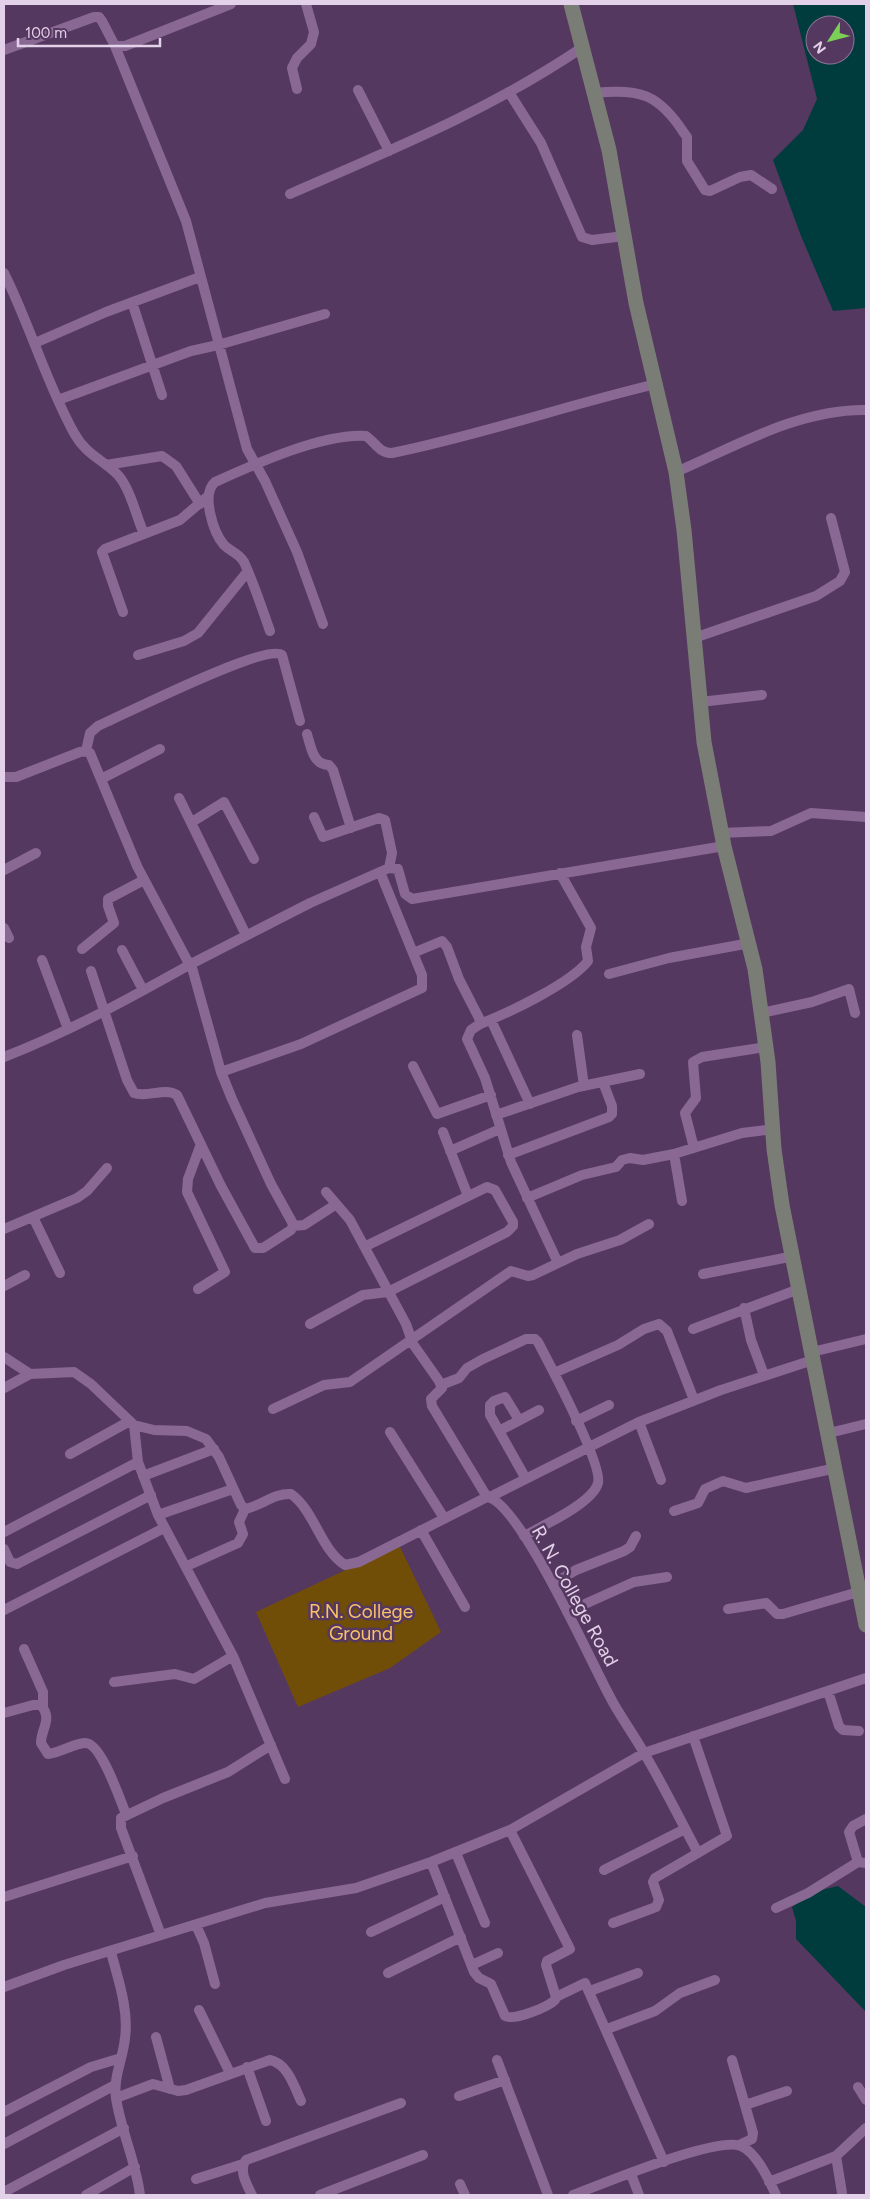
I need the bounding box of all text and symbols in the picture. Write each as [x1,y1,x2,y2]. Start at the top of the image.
scale bar [18,15,160,47]
north arrow [805,15,855,65]
text: 100 m [25,24,67,42]
text: N [810,38,830,57]
street label: R. N. College Road [527,1522,623,1670]
park label: R.N. College Ground [309,1600,413,1645]

